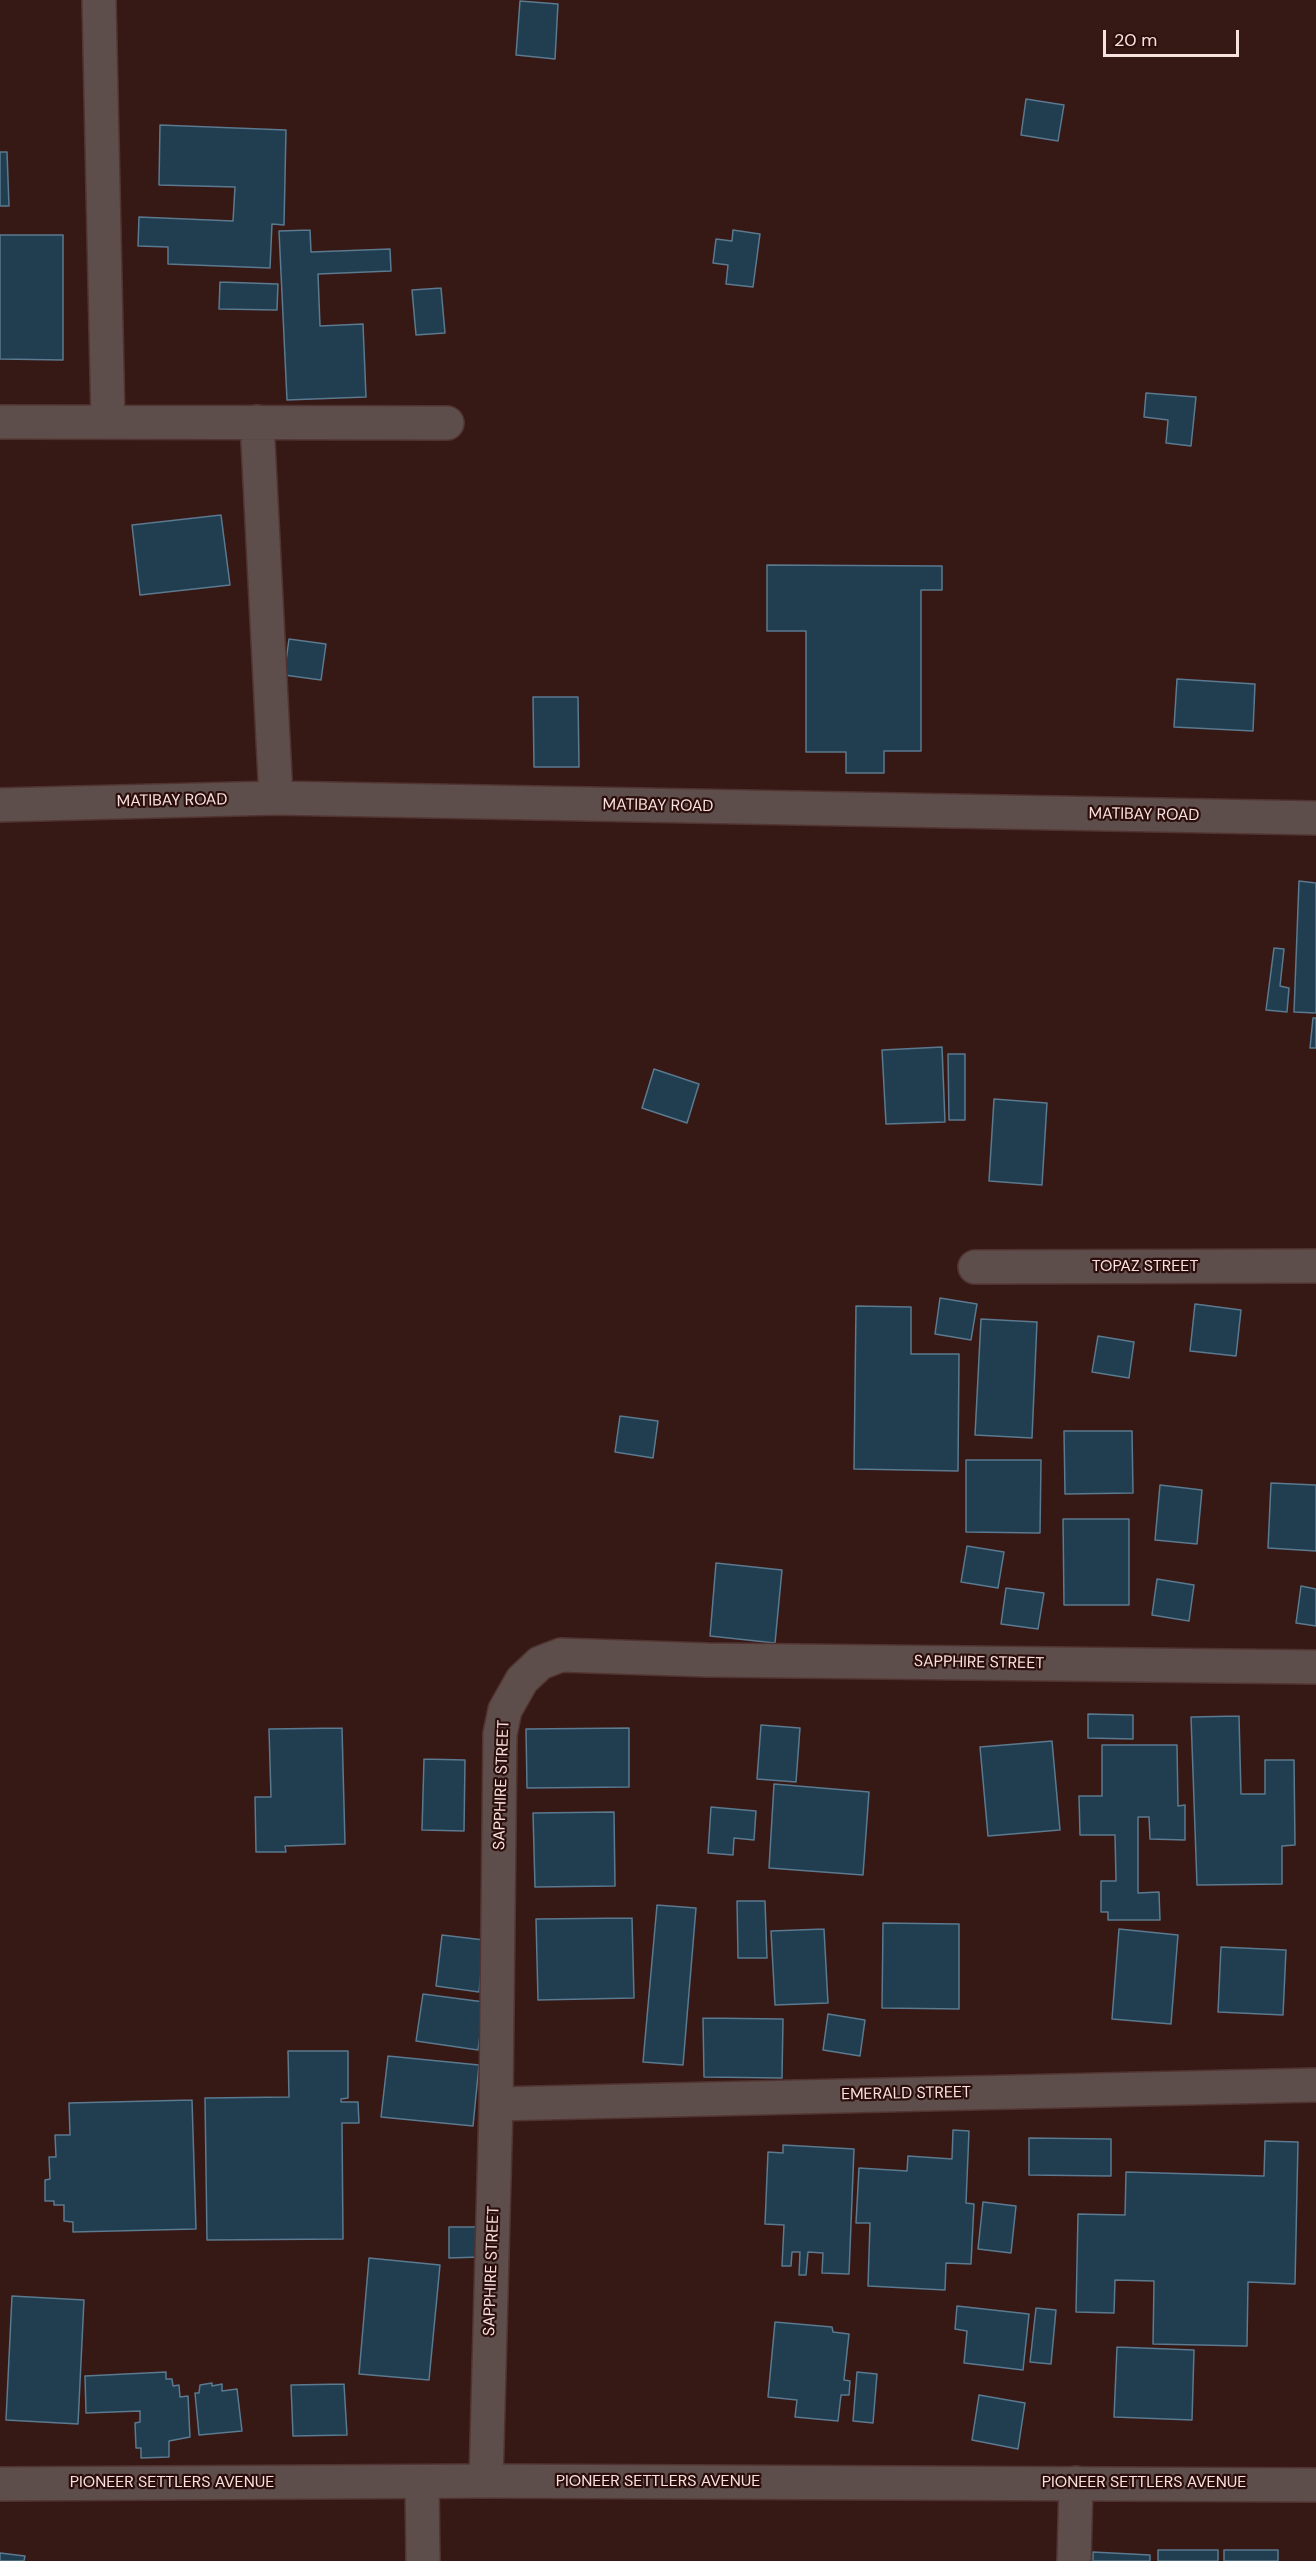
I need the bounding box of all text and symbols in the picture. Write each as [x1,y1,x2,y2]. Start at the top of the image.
scale bar [1106,18,1242,56]
text: 20 m [1114,28,1157,52]
street label: MATIBAY ROAD [116,790,228,812]
street label: MATIBAY ROAD [602,795,714,817]
street label: MATIBAY ROAD [1088,804,1200,826]
street label: TOPAZ STREET [1092,1257,1198,1277]
street label: SAPPHIRE STREET [914,1652,1044,1674]
street label: SAPPHIRE STREET [490,1719,514,1851]
street label: EMERALD STREET [841,2083,971,2105]
street label: SAPPHIRE STREET [480,2205,504,2337]
street label: PIONEER SETTLERS AVENUE [556,2472,760,2492]
street label: PIONEER SETTLERS AVENUE [70,2473,274,2493]
street label: PIONEER SETTLERS AVENUE [1042,2473,1246,2493]

